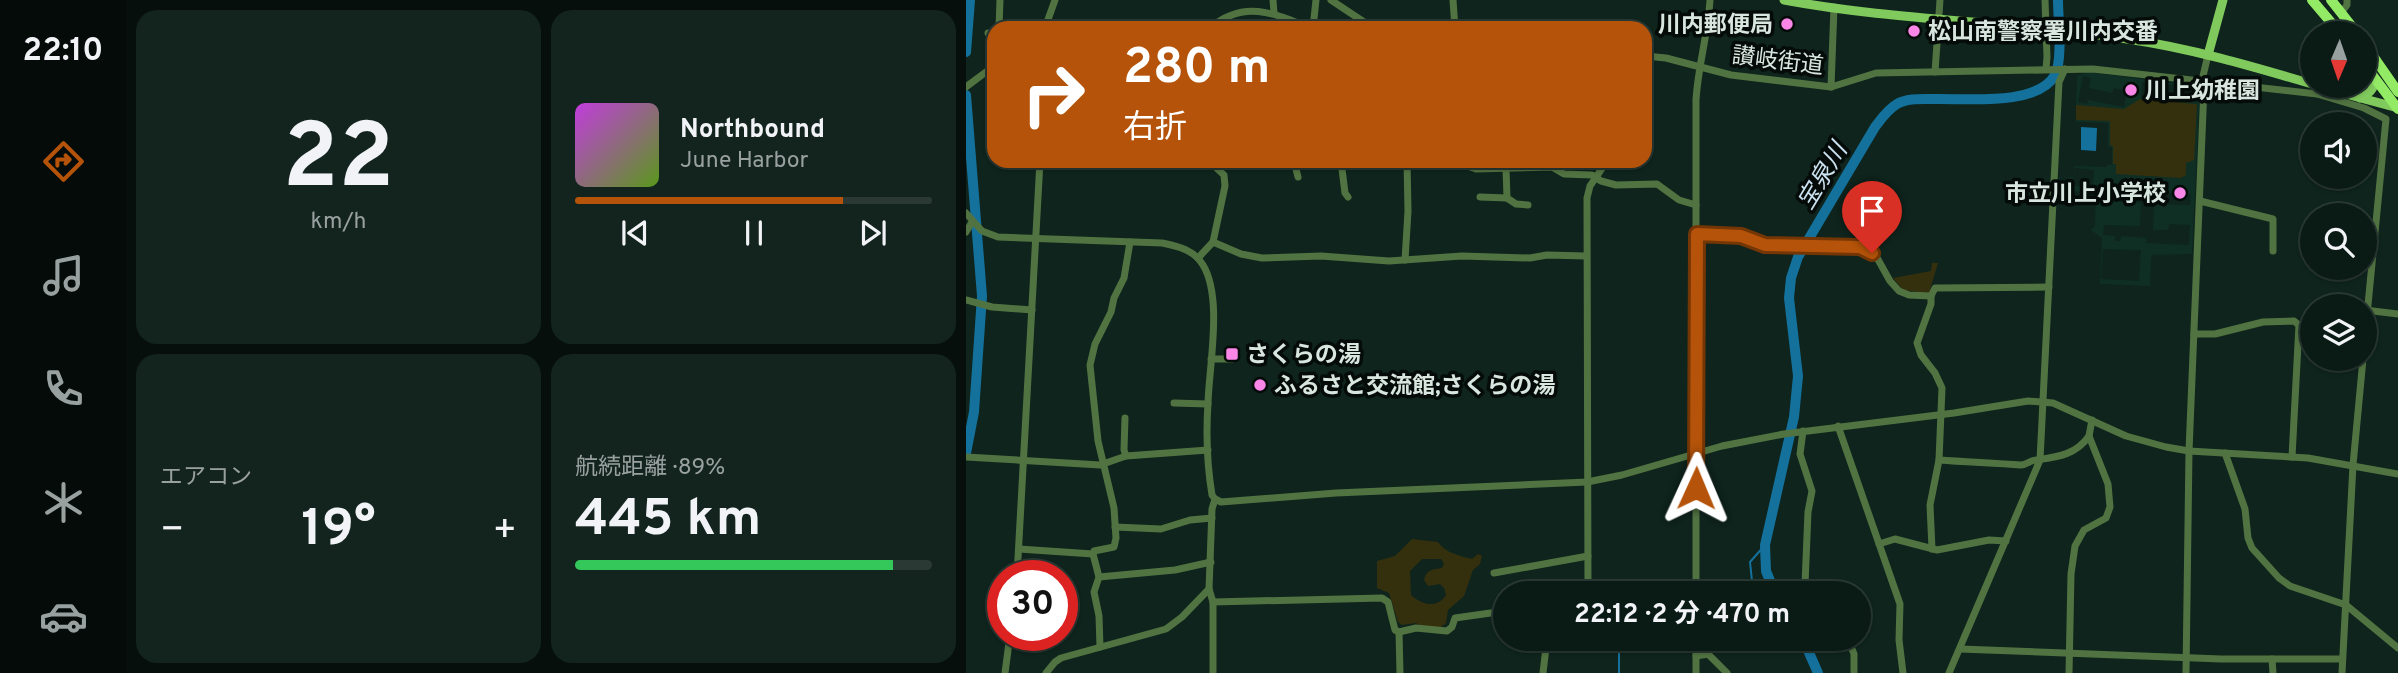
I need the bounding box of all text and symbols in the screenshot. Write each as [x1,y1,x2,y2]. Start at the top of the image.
place label: 川内郵便局 [1658,12,1773,41]
marker: 川内郵便局 [1779,16,1795,32]
place label: 松山南警察署川内交番 [1928,19,2158,48]
north arrow [2300,21,2376,98]
map controls [2300,21,2377,371]
marker: 松山南警察署川内交番 [1906,23,1922,39]
text: 22:10 [23,32,103,72]
text: 280 m [1123,39,1270,101]
street label: 讃岐街道 [1730,42,1825,82]
icon: right [1008,49,1099,140]
place label: 川上幼稚園 [2145,78,2260,107]
marker: 川上幼稚園 [2123,82,2139,98]
text: 22 [283,105,394,220]
text: 右折 [1123,109,1187,149]
button: sound [2300,112,2377,189]
text: Northbound [680,114,825,147]
water label: 宝泉川 [1792,136,1857,216]
icon: directions [39,137,88,186]
text: June Harbor [680,147,808,176]
pin [1842,181,1902,253]
place label: 市立川上小学校 [2005,181,2166,210]
marker: 市立川上小学校 [2172,185,2188,201]
icon: arrive [1853,192,1891,230]
button: search [2300,203,2377,280]
text: km/h [311,208,366,237]
icon: previous [616,214,654,252]
icon: pause [735,214,773,252]
icon: next [854,214,892,252]
icon: music [39,251,88,300]
button: layers [2300,294,2377,371]
place label: さくらの湯 [1246,342,1361,371]
marker: さくらの湯 [1224,346,1240,362]
icon: phone [39,364,88,413]
place label: ふるさと交流館;さくらの湯 [1274,373,1556,402]
marker: ふるさと交流館;さくらの湯 [1252,377,1268,393]
position arrow [1659,451,1733,525]
text: 航続距離 · 89% [575,454,725,483]
text: エアコン [160,464,252,493]
icon: climate [39,478,88,527]
text: 445 km [575,488,761,554]
text: 19° [301,498,376,564]
text: − [160,507,185,556]
text: + [492,507,517,556]
speed limit sign: 30 [987,560,1078,651]
icon: car [39,592,88,641]
text: 22:12 · 2 分 · 470 m [1574,599,1790,632]

